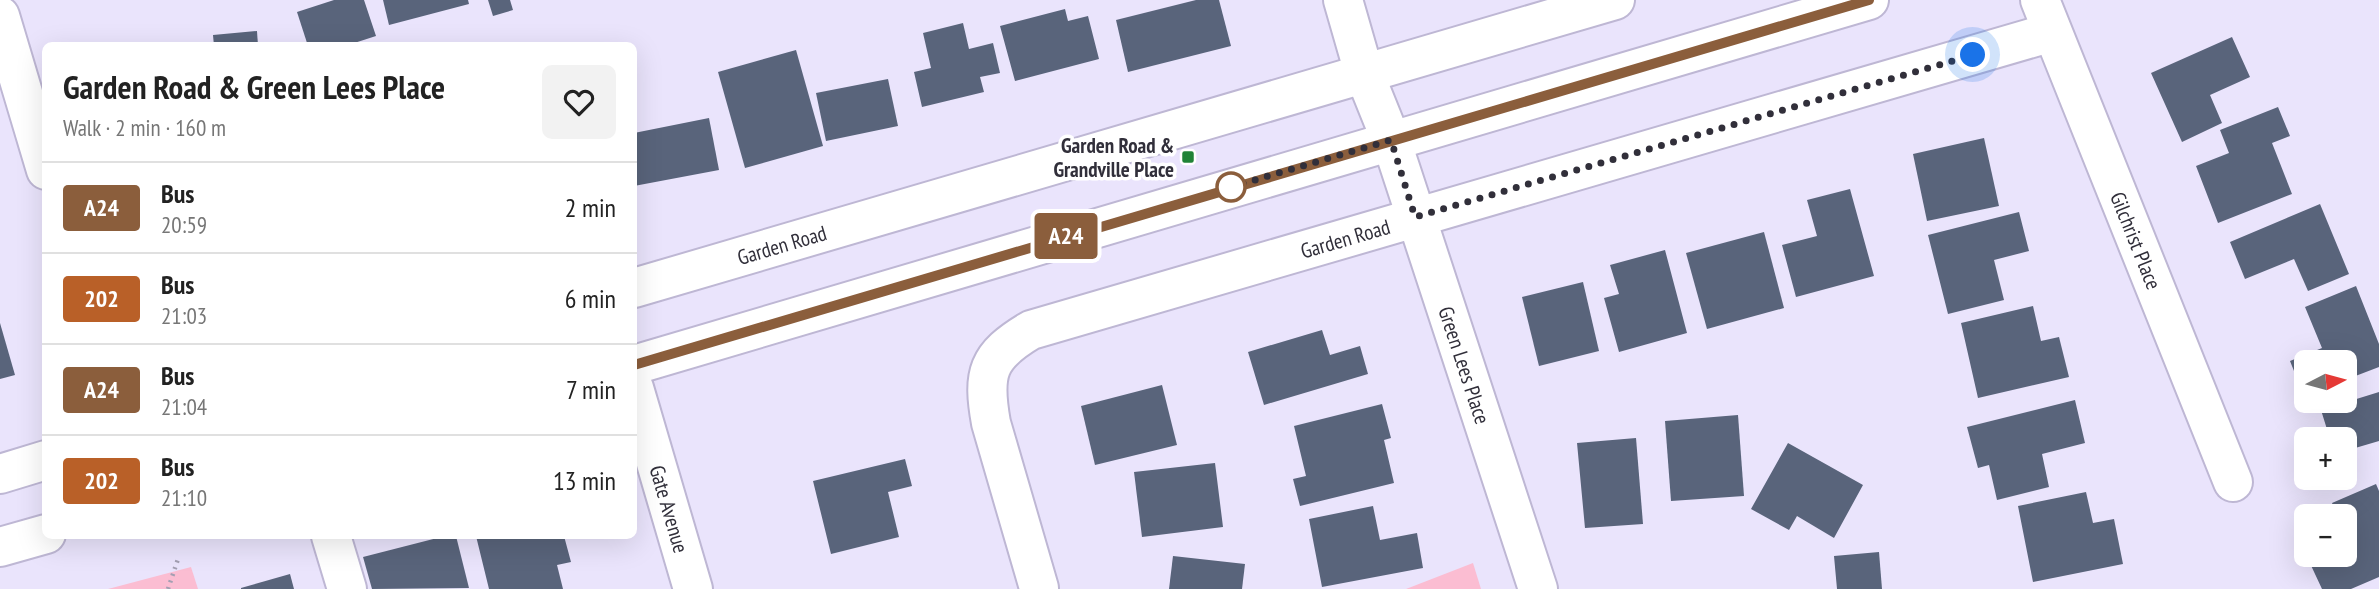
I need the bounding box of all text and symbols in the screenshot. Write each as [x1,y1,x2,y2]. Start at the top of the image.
your location [1955,37,1990,72]
text: Garden Road & Green Lees Place [63,65,445,108]
button: heart [542,65,616,139]
text: Walk · 2 min · 160 m [63,113,226,142]
place label: Garden Road & Grandville Place [1053,132,1174,183]
marker: Garden Road & Grandville Place [1180,149,1196,165]
unlabelled marker [1216,172,1246,202]
text: Bus [161,177,194,210]
street label: Gilchrist Place [2105,188,2168,293]
text: 2 min [565,191,616,224]
text: A24 [84,192,119,223]
text: 20:59 [161,210,207,239]
street label: Garden Road [1297,212,1393,264]
line badge: A24 [1026,213,1106,259]
street label: Garden Road [734,219,830,271]
text: A24 [1049,220,1083,251]
text: Bus [161,268,194,301]
text: 6 min [565,282,616,315]
text: 202 [84,283,119,314]
text: 21:03 [161,301,207,330]
street label: Green Lees Place [1433,303,1497,427]
north arrow [2294,350,2357,413]
map controls [2294,350,2357,567]
text: Bus [161,359,194,392]
text: 7 min [566,373,616,406]
text: A24 [84,374,119,405]
text: 21:04 [161,392,207,421]
button: + [2294,427,2357,490]
text: Bus [161,450,194,483]
street label: Gate Avenue [644,462,695,556]
text: 13 min [553,464,616,497]
text: 202 [84,465,119,496]
text: 21:10 [161,483,207,512]
button: − [2294,504,2357,567]

